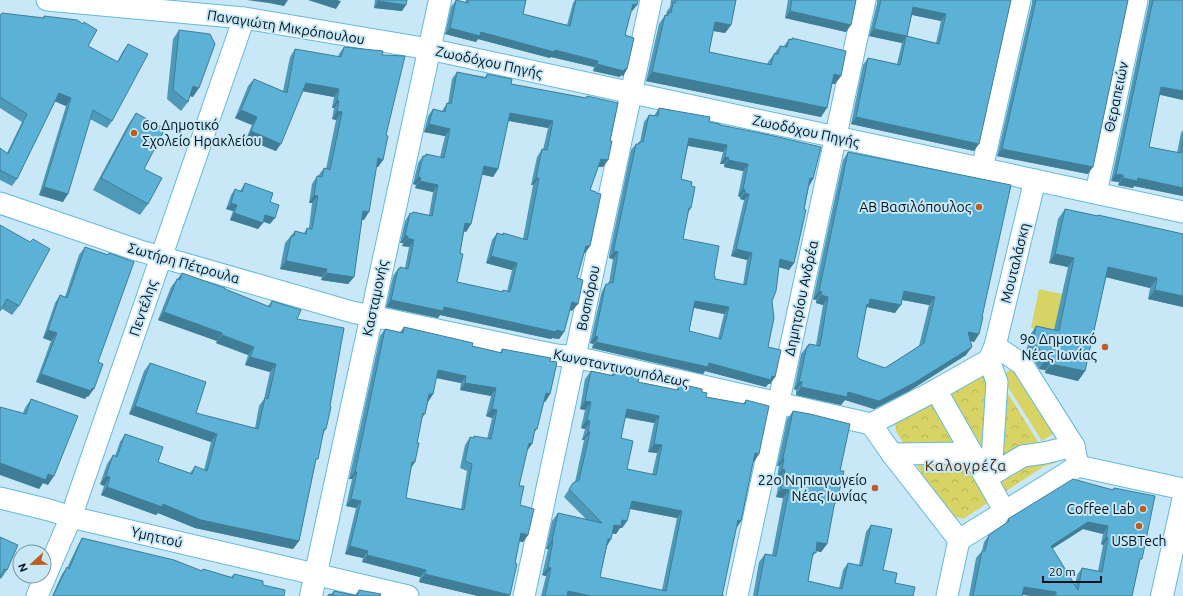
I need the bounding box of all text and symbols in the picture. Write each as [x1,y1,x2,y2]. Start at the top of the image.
street label: Παναγιώτη Μικρόπουλου [206,7,366,47]
street label: Ζωοδόχου Πηγής [434,43,545,81]
street label: Θεραπειών [1101,60,1131,134]
street label: Ζωοδόχου Πηγής [751,112,862,150]
place label: 6ο Δημοτικό Σχολείο Ηρακλείου [142,117,262,149]
marker: 6ο Δημοτικό Σχολείο Ηρακλείου [129,128,139,138]
place label: ΑΒ Βασιλόπουλος [859,199,972,215]
marker: ΑΒ Βασιλόπουλος [974,202,984,212]
street label: Μουταλάσκη [997,221,1033,305]
street label: Δημητρίου Ανδρέα [781,238,821,357]
street label: Σωτήρη Πέτρουλα [126,239,242,287]
street label: Κασταμονής [359,258,391,338]
street label: Βοσπόρου [573,264,603,332]
street label: Πεντέλης [126,277,160,338]
place label: 9ο Δημοτικό Νέας Ιωνίας [1020,331,1098,363]
marker: 9ο Δημοτικό Νέας Ιωνίας [1100,342,1110,352]
street label: Κωνσταντινουπόλεως [552,346,691,390]
district label: Καλογρέζα [925,457,1007,474]
place label: 22ο Νηπιαγωγείο Νέας Ιωνίας [758,472,868,504]
marker: 22ο Νηπιαγωγείο Νέας Ιωνίας [870,483,880,493]
place label: Coffee Lab [1066,501,1135,517]
marker: Coffee Lab [1138,504,1148,514]
marker: USBTech [1134,521,1144,531]
street label: Υμηττού [130,523,184,551]
place label: USBTech [1111,533,1167,549]
north arrow [12,544,52,584]
scale bar [1043,558,1101,584]
text: N [16,562,30,574]
text: 20 m [1049,565,1076,578]

